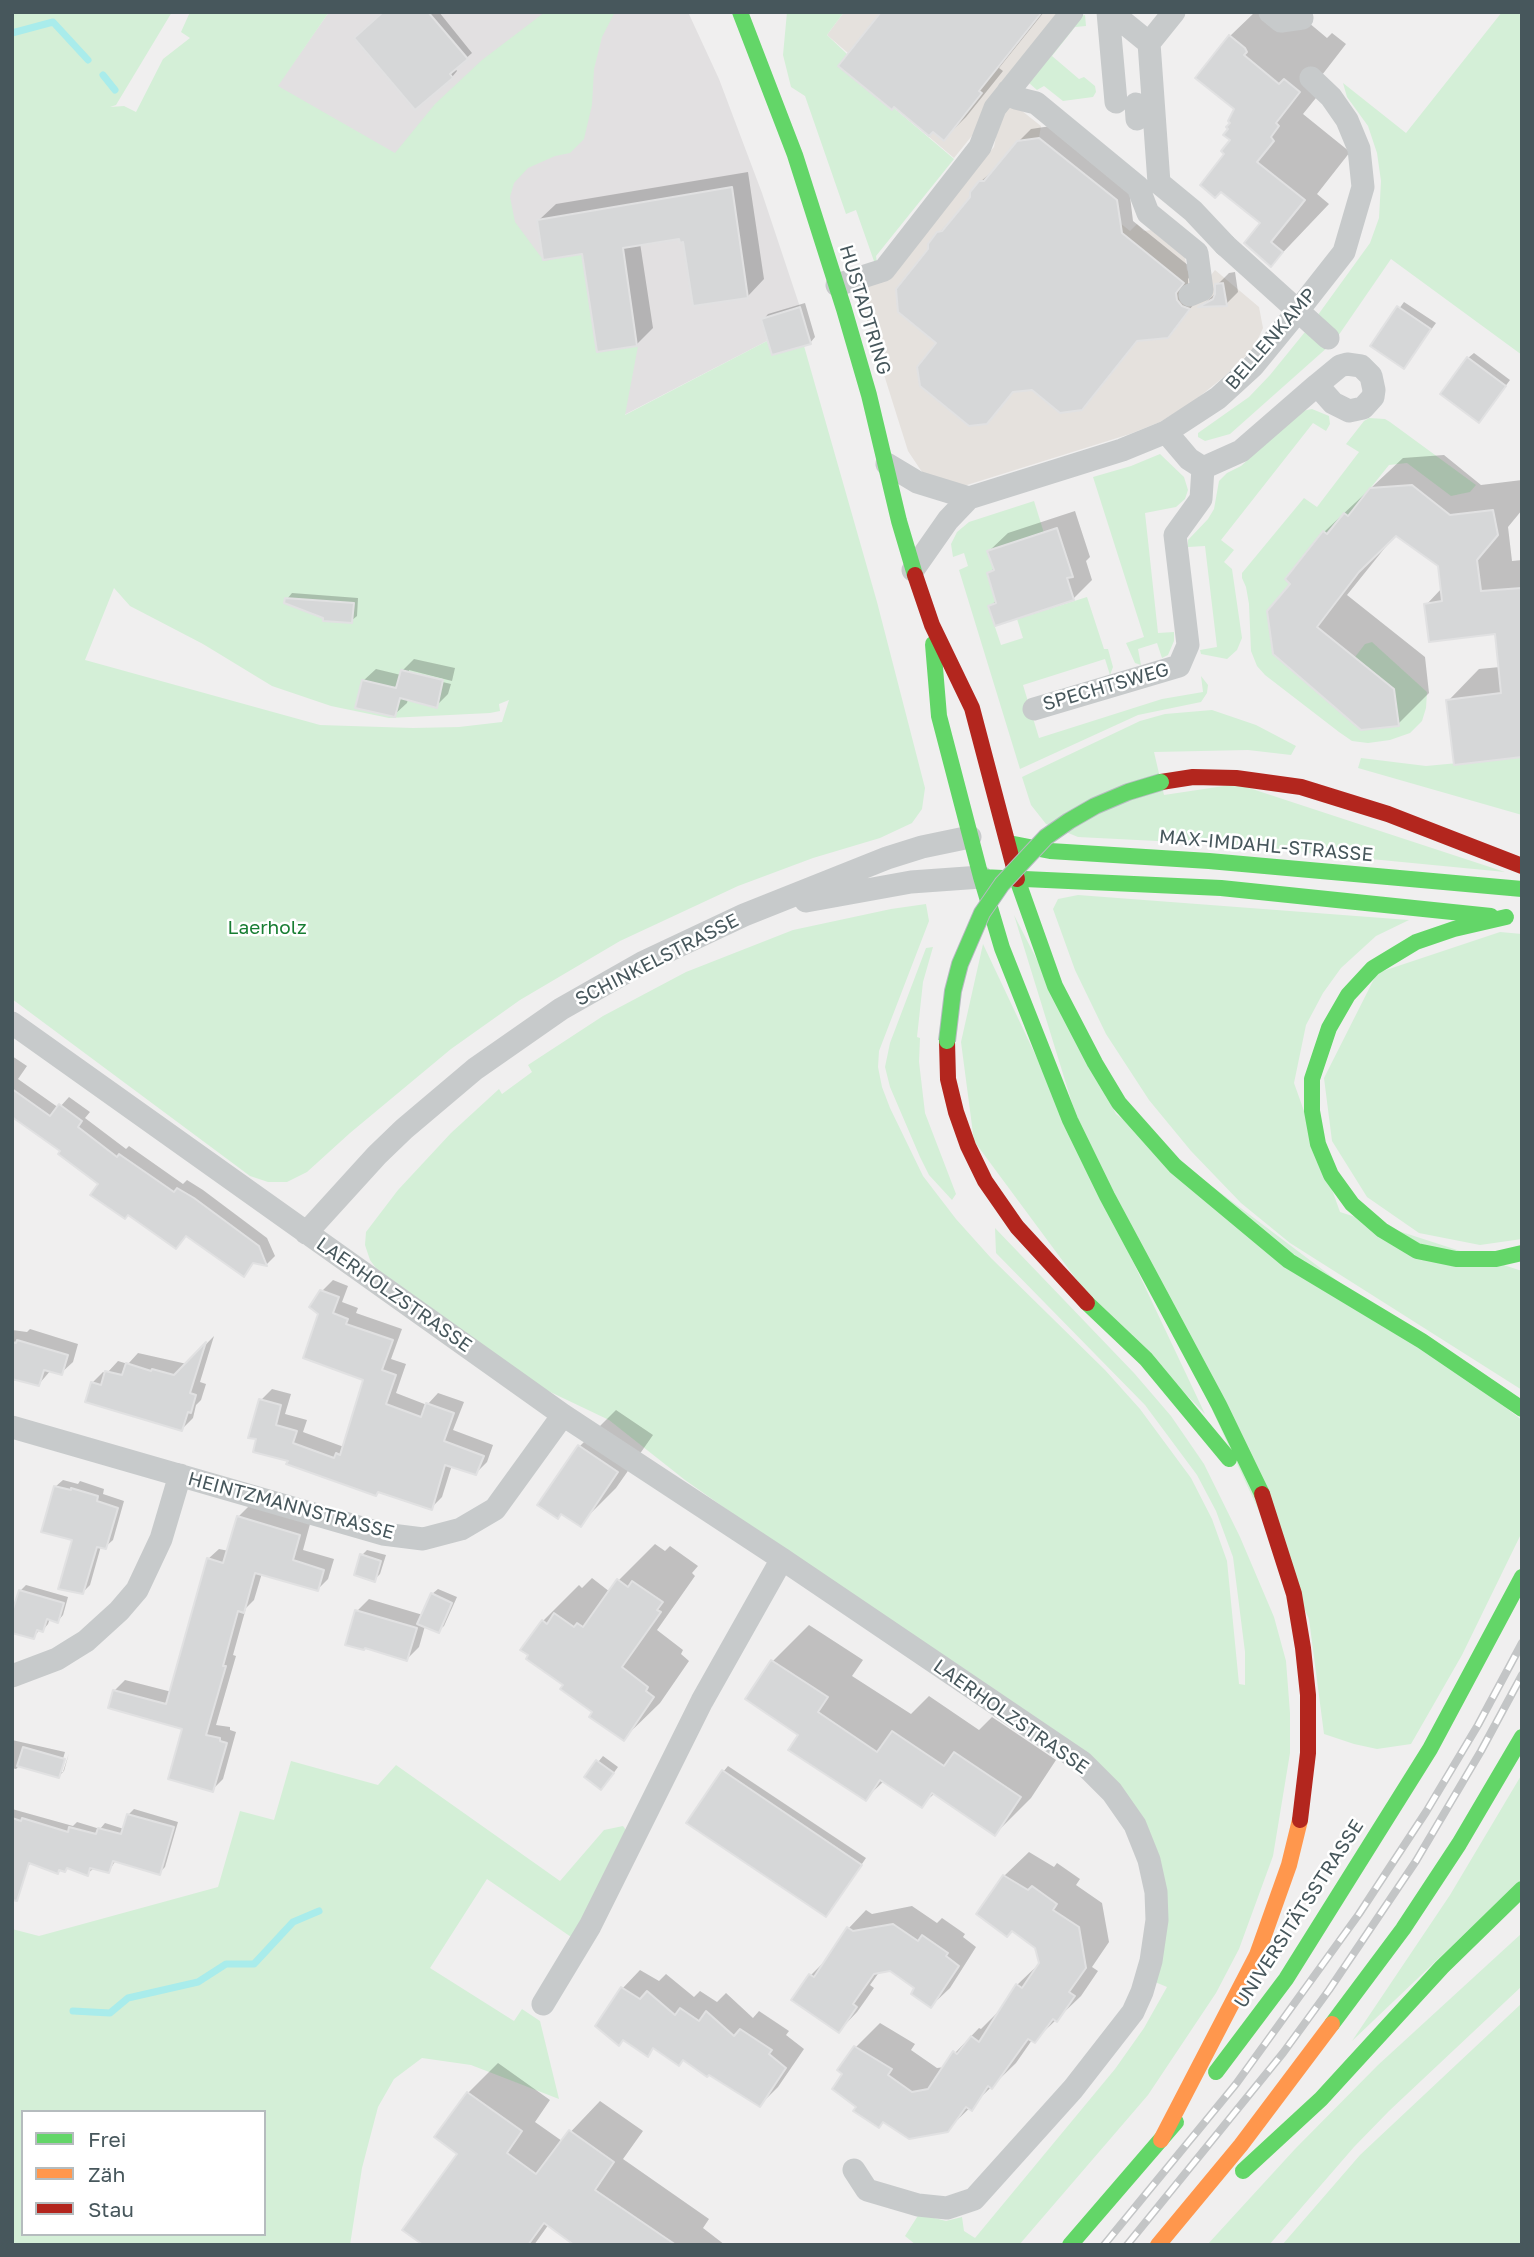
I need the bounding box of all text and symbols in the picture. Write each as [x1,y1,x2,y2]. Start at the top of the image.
street label: HUSTADTRING [834,242,896,378]
street label: BELLENKAMP [1221,284,1321,394]
street label: SPECHTSWEG [1040,658,1172,716]
street label: MAX-IMDAHL-STRASSE [1158,825,1374,867]
street label: SCHINKELSTRASSE [572,909,742,1011]
park label: Laerholz [227,917,307,939]
street label: LAERHOLZSTRASSE [312,1233,476,1357]
street label: HEINTZMANNSTRASSE [185,1467,397,1545]
street label: LAERHOLZSTRASSE [929,1655,1093,1779]
street label: UNIVERSITÄTSSTRASSE [1230,1816,1368,2012]
legend [21,2110,266,2236]
text: Frei [88,2126,126,2152]
text: Zäh [88,2161,125,2187]
text: Stau [88,2196,134,2222]

